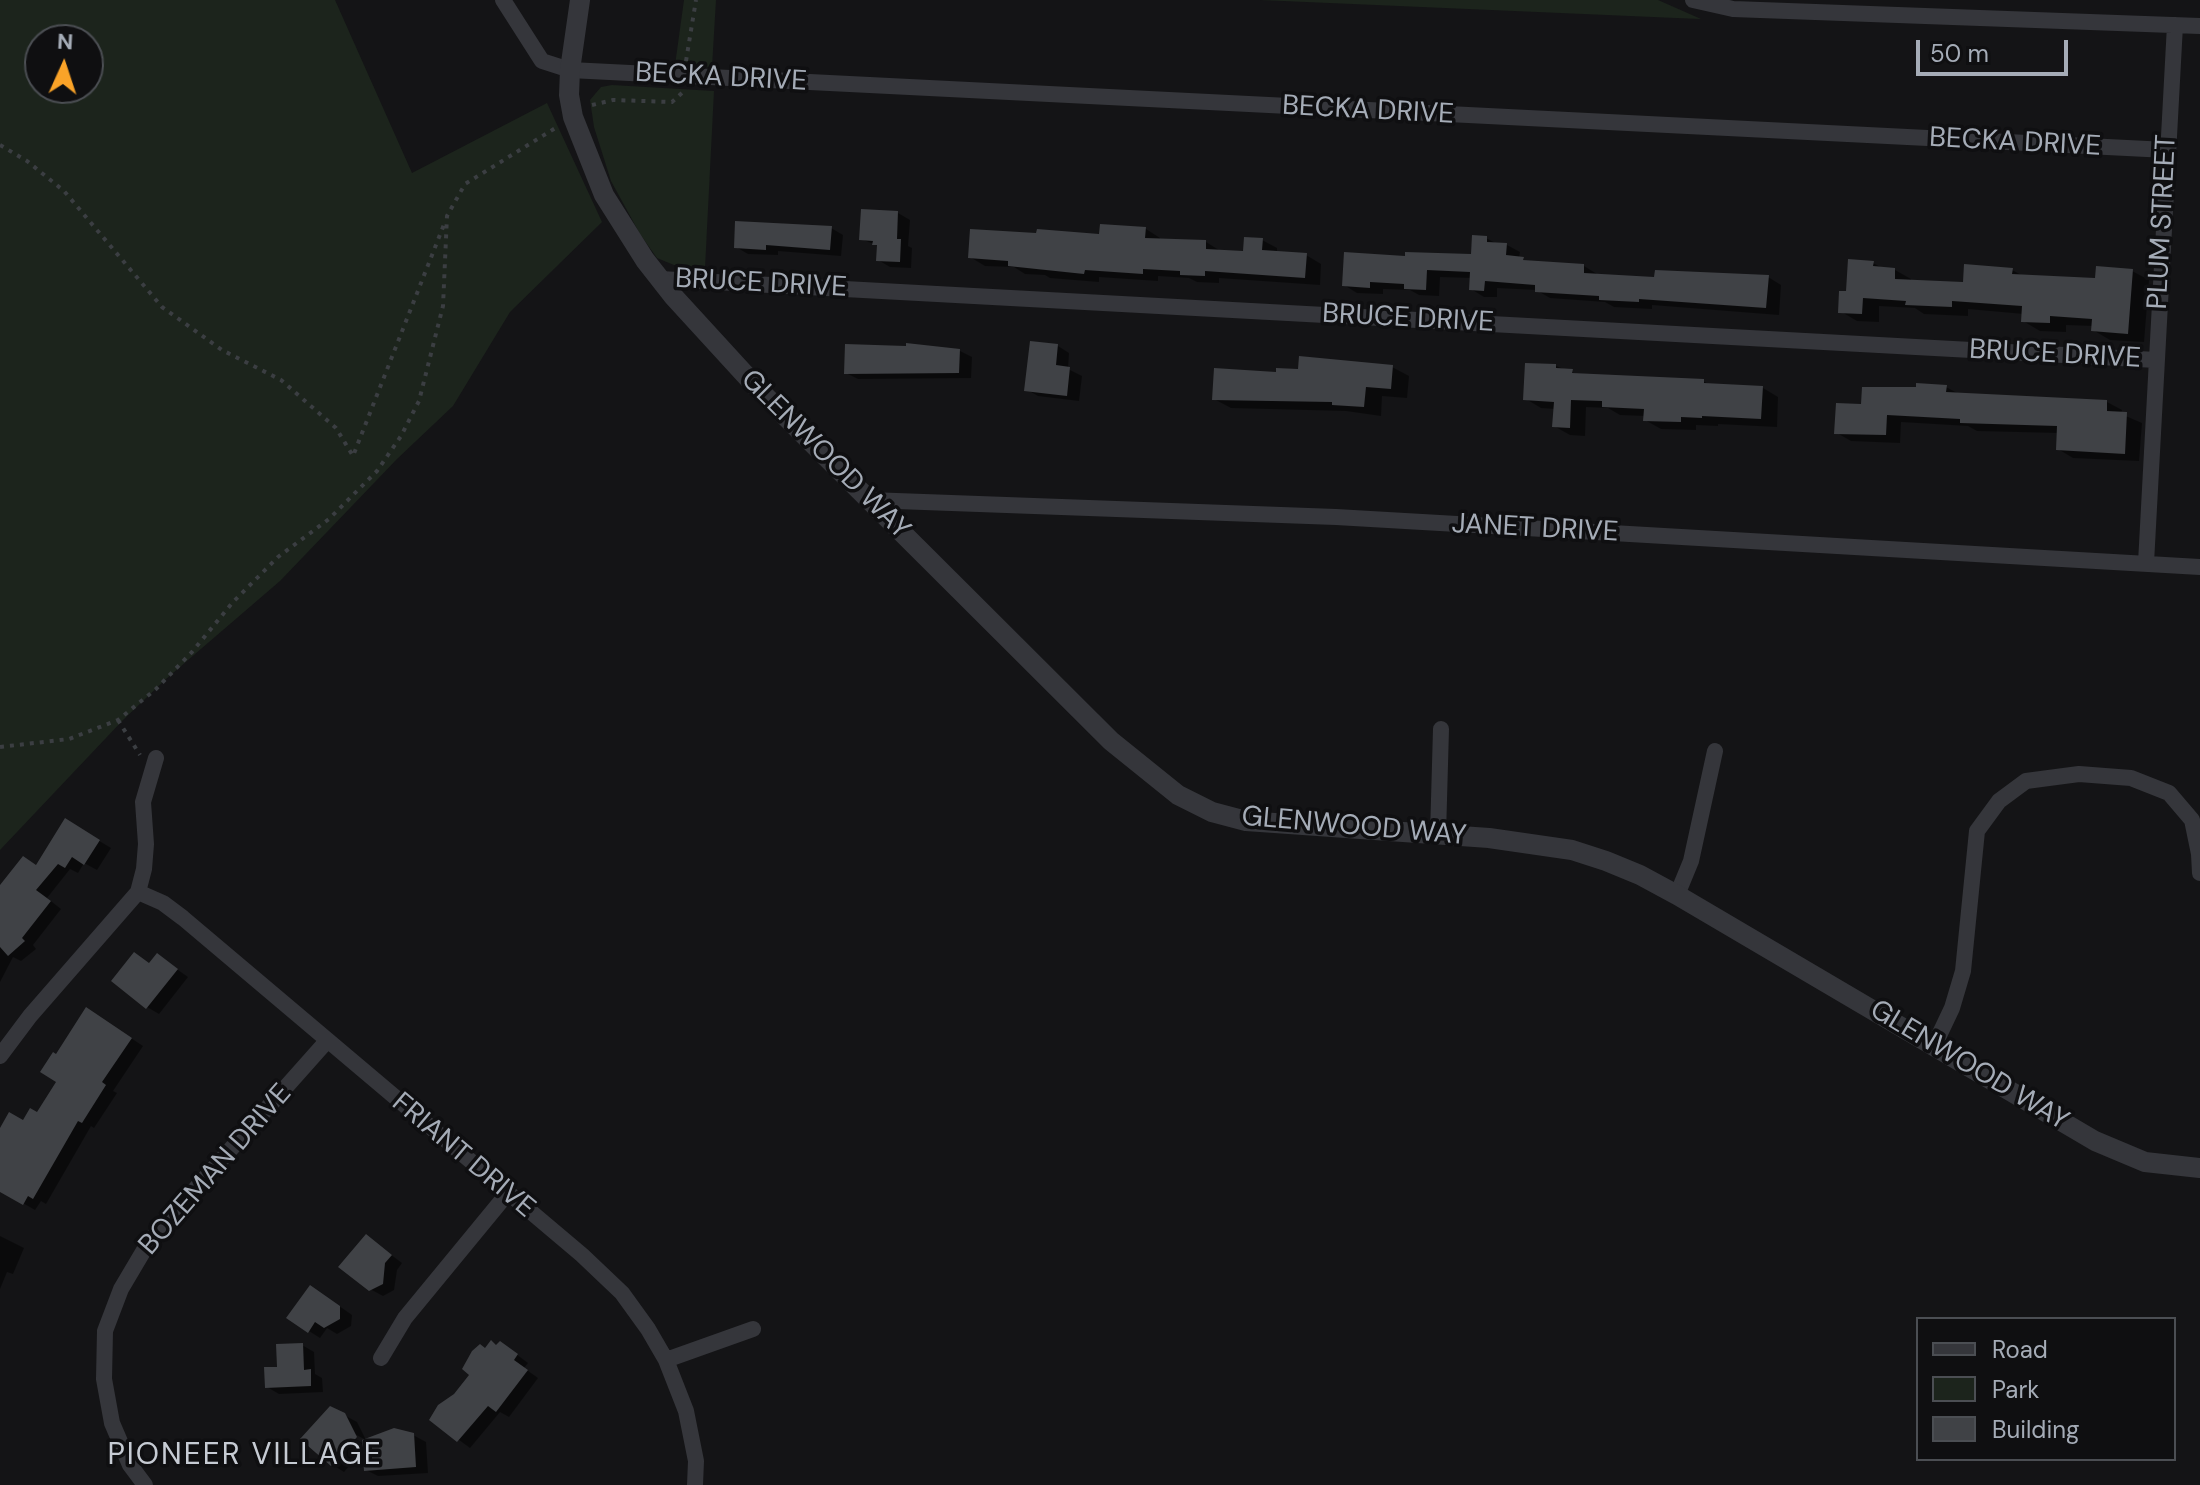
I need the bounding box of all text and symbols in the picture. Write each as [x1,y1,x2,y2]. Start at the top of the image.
north arrow [24,24,104,104]
scale bar [1920,24,2072,74]
text: N [56,27,74,56]
text: 50 m [1930,38,1989,69]
street label: BECKA DRIVE [634,57,808,99]
street label: BECKA DRIVE [1281,90,1455,132]
street label: BECKA DRIVE [1928,122,2102,164]
street label: PLUM STREET [2142,134,2184,310]
street label: BRUCE DRIVE [674,263,848,305]
street label: BRUCE DRIVE [1321,298,1495,340]
street label: BRUCE DRIVE [1968,334,2142,376]
street label: GLENWOOD WAY [733,363,917,547]
street label: JANET DRIVE [1451,508,1619,550]
street label: GLENWOOD WAY [1240,800,1468,854]
street label: GLENWOOD WAY [1864,994,2074,1138]
street label: BOZEMAN DRIVE [133,1078,299,1262]
street label: FRIANT DRIVE [385,1086,541,1226]
legend [1916,1317,2176,1461]
text: Road [1992,1334,2048,1365]
text: Park [1992,1374,2039,1405]
text: Building [1992,1414,2079,1445]
district label: PIONEER VILLAGE [107,1438,383,1474]

